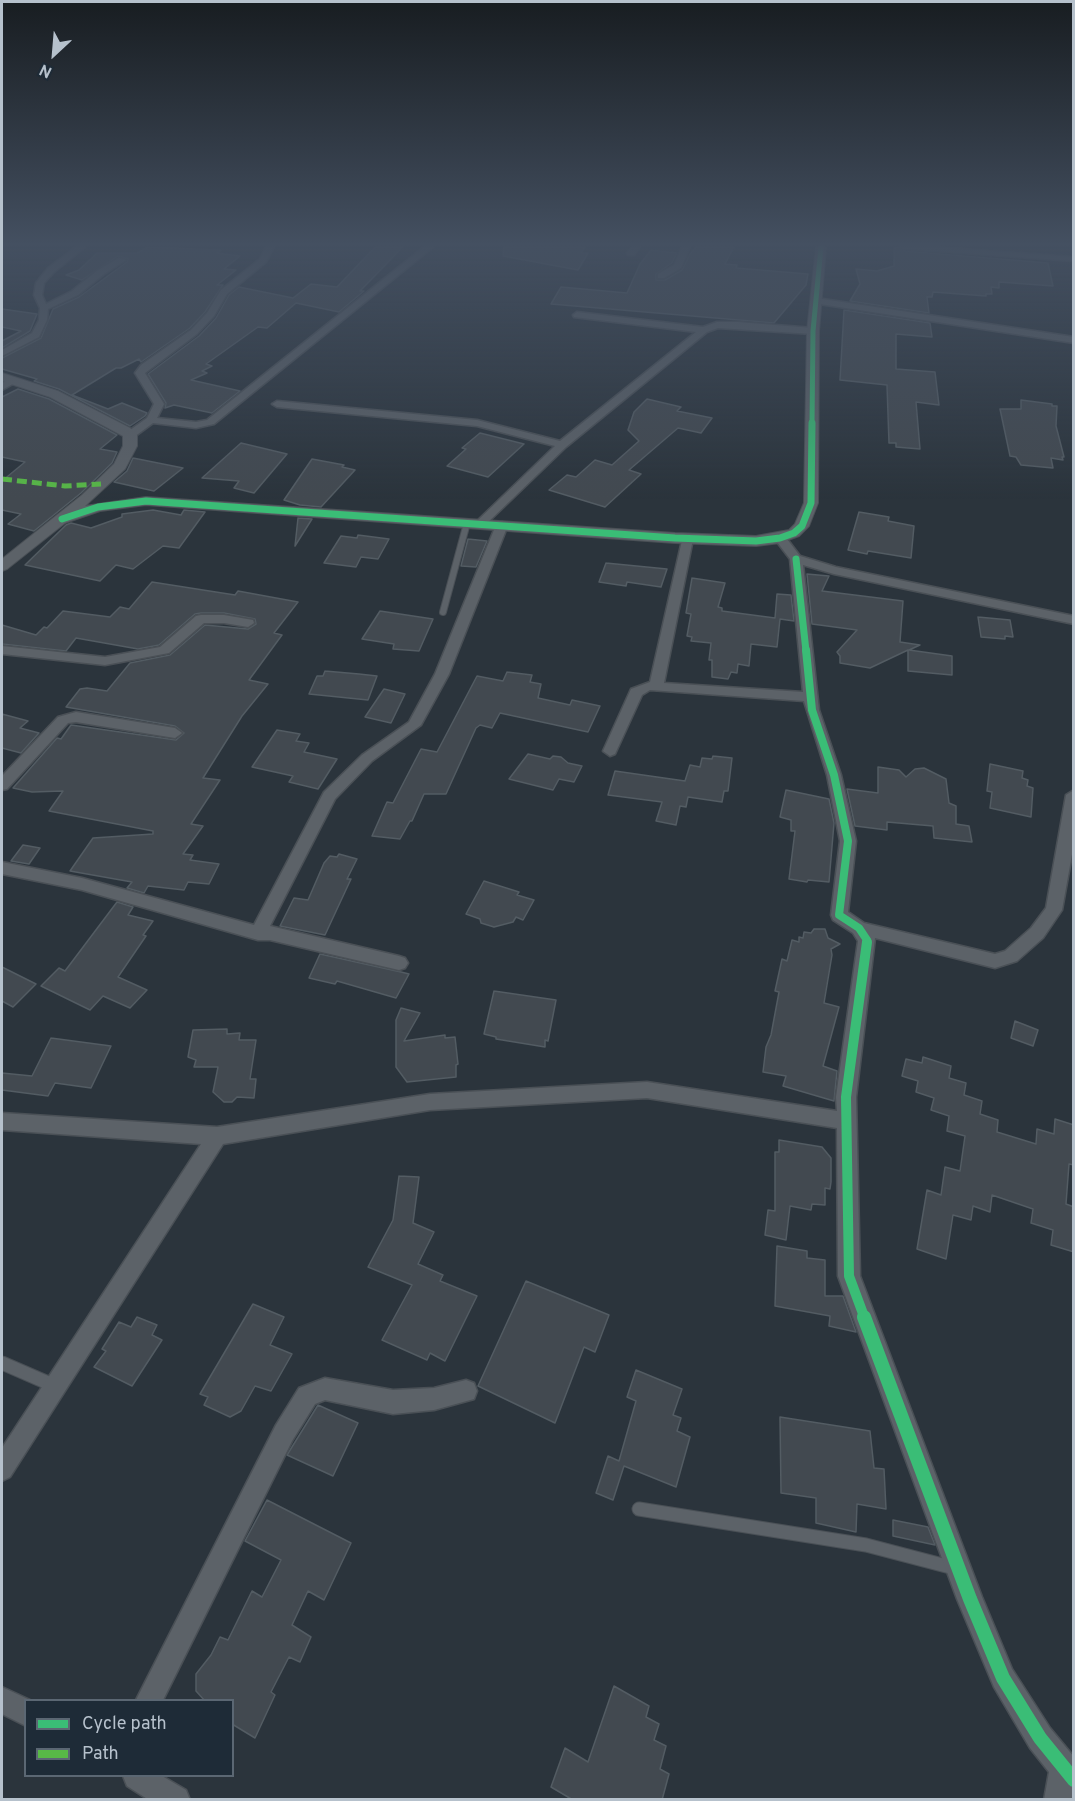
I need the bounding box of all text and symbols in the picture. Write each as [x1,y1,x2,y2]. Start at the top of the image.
north arrow [24,24,84,84]
text: N [37,59,56,82]
legend [24,1699,234,1777]
text: Cycle path [82,1713,167,1736]
text: Path [82,1743,119,1766]

